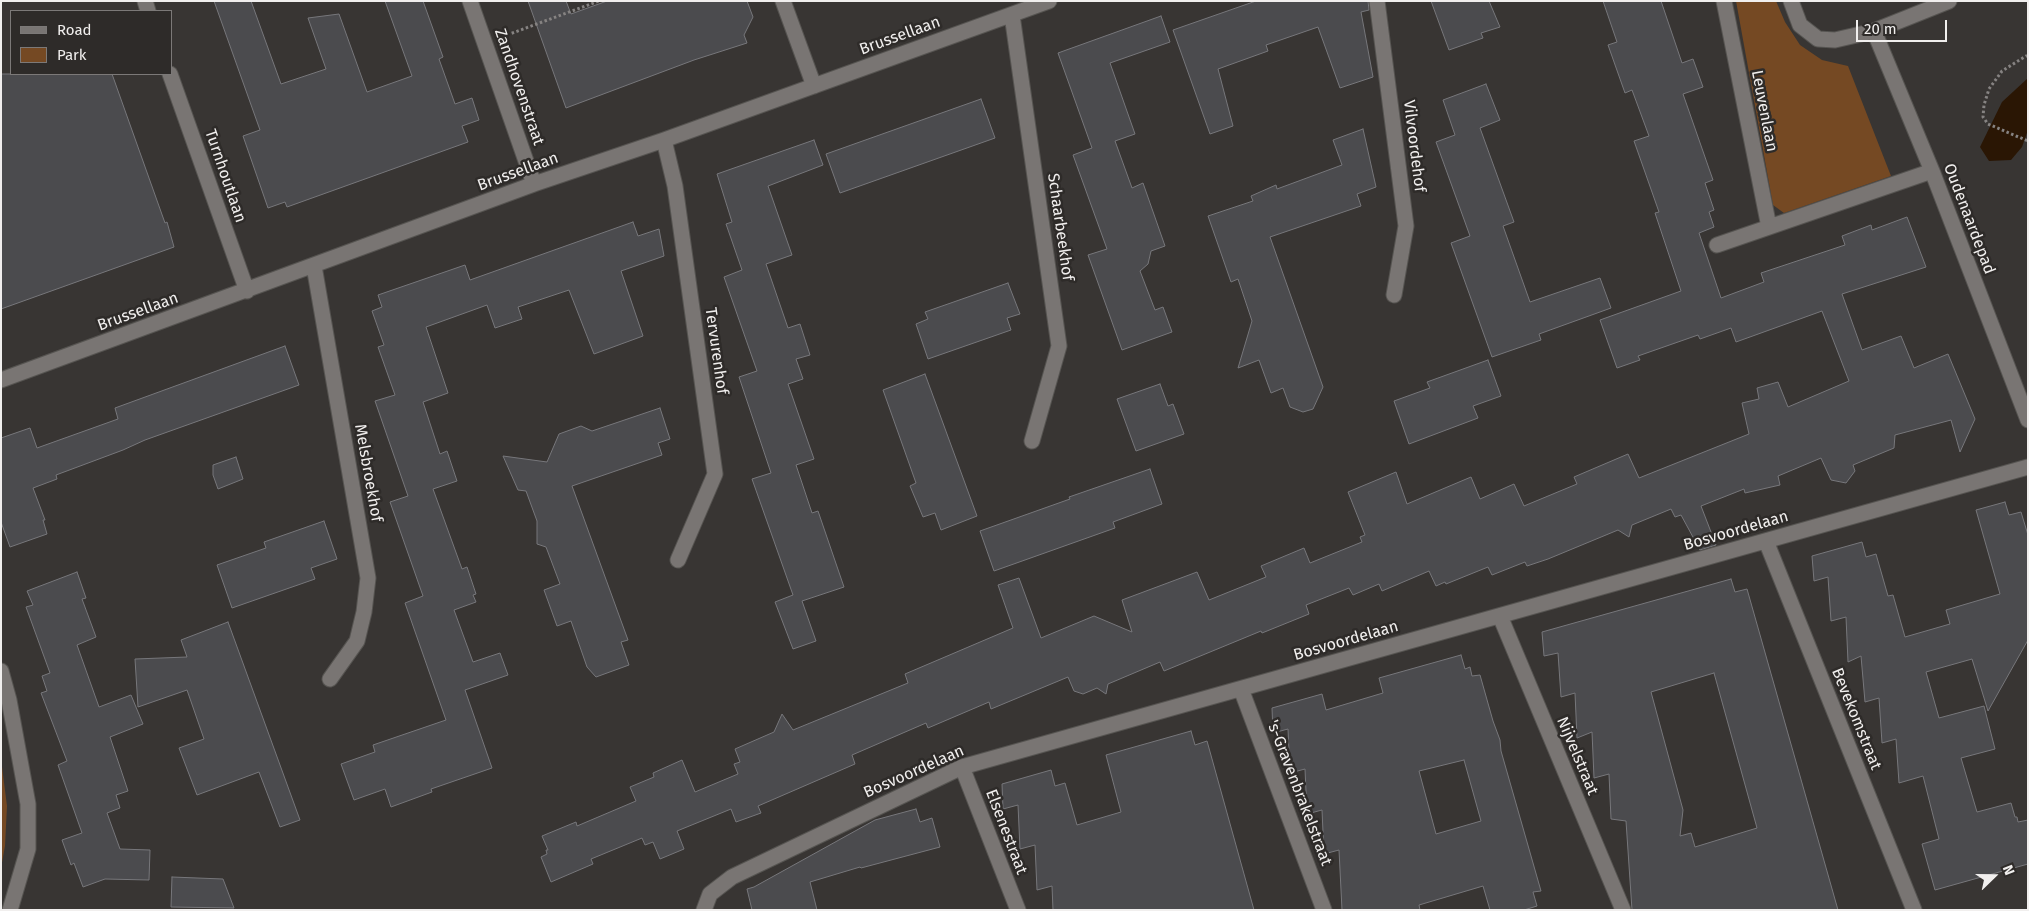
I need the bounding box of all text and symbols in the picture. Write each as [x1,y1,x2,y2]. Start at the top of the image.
legend [10,10,172,75]
scale bar [1859,10,1950,42]
street label: Brussellaan [857,12,943,60]
text: 20 m [1864,20,1897,38]
text: Road [57,21,92,39]
street label: Zandhovenstraat [490,26,548,148]
text: Park [57,46,87,64]
street label: Leuvenlaan [1747,69,1781,153]
street label: Vilvoordehof [1399,99,1429,193]
street label: Turnhoutlaan [200,127,250,225]
street label: Brussellaan [475,148,561,196]
street label: Oudenaardepad [1939,161,1999,277]
street label: Schaarbeekhof [1043,172,1077,282]
street label: Brussellaan [95,288,181,336]
street label: Tervurenhof [700,306,732,396]
street label: Melsbroekhof [350,423,386,523]
street label: Bosvoordelaan [1681,507,1791,555]
street label: Bosvoordelaan [1291,617,1401,665]
street label: Bevekomstraat [1827,665,1885,773]
street label: Nijvelstraat [1552,714,1602,798]
street label: 's-Gravenbrakelstraat [1262,717,1336,869]
street label: Bosvoordelaan [861,741,967,803]
street label: Elsenestraat [981,787,1031,877]
north arrow [1969,851,2019,901]
text: N [1999,863,2018,878]

